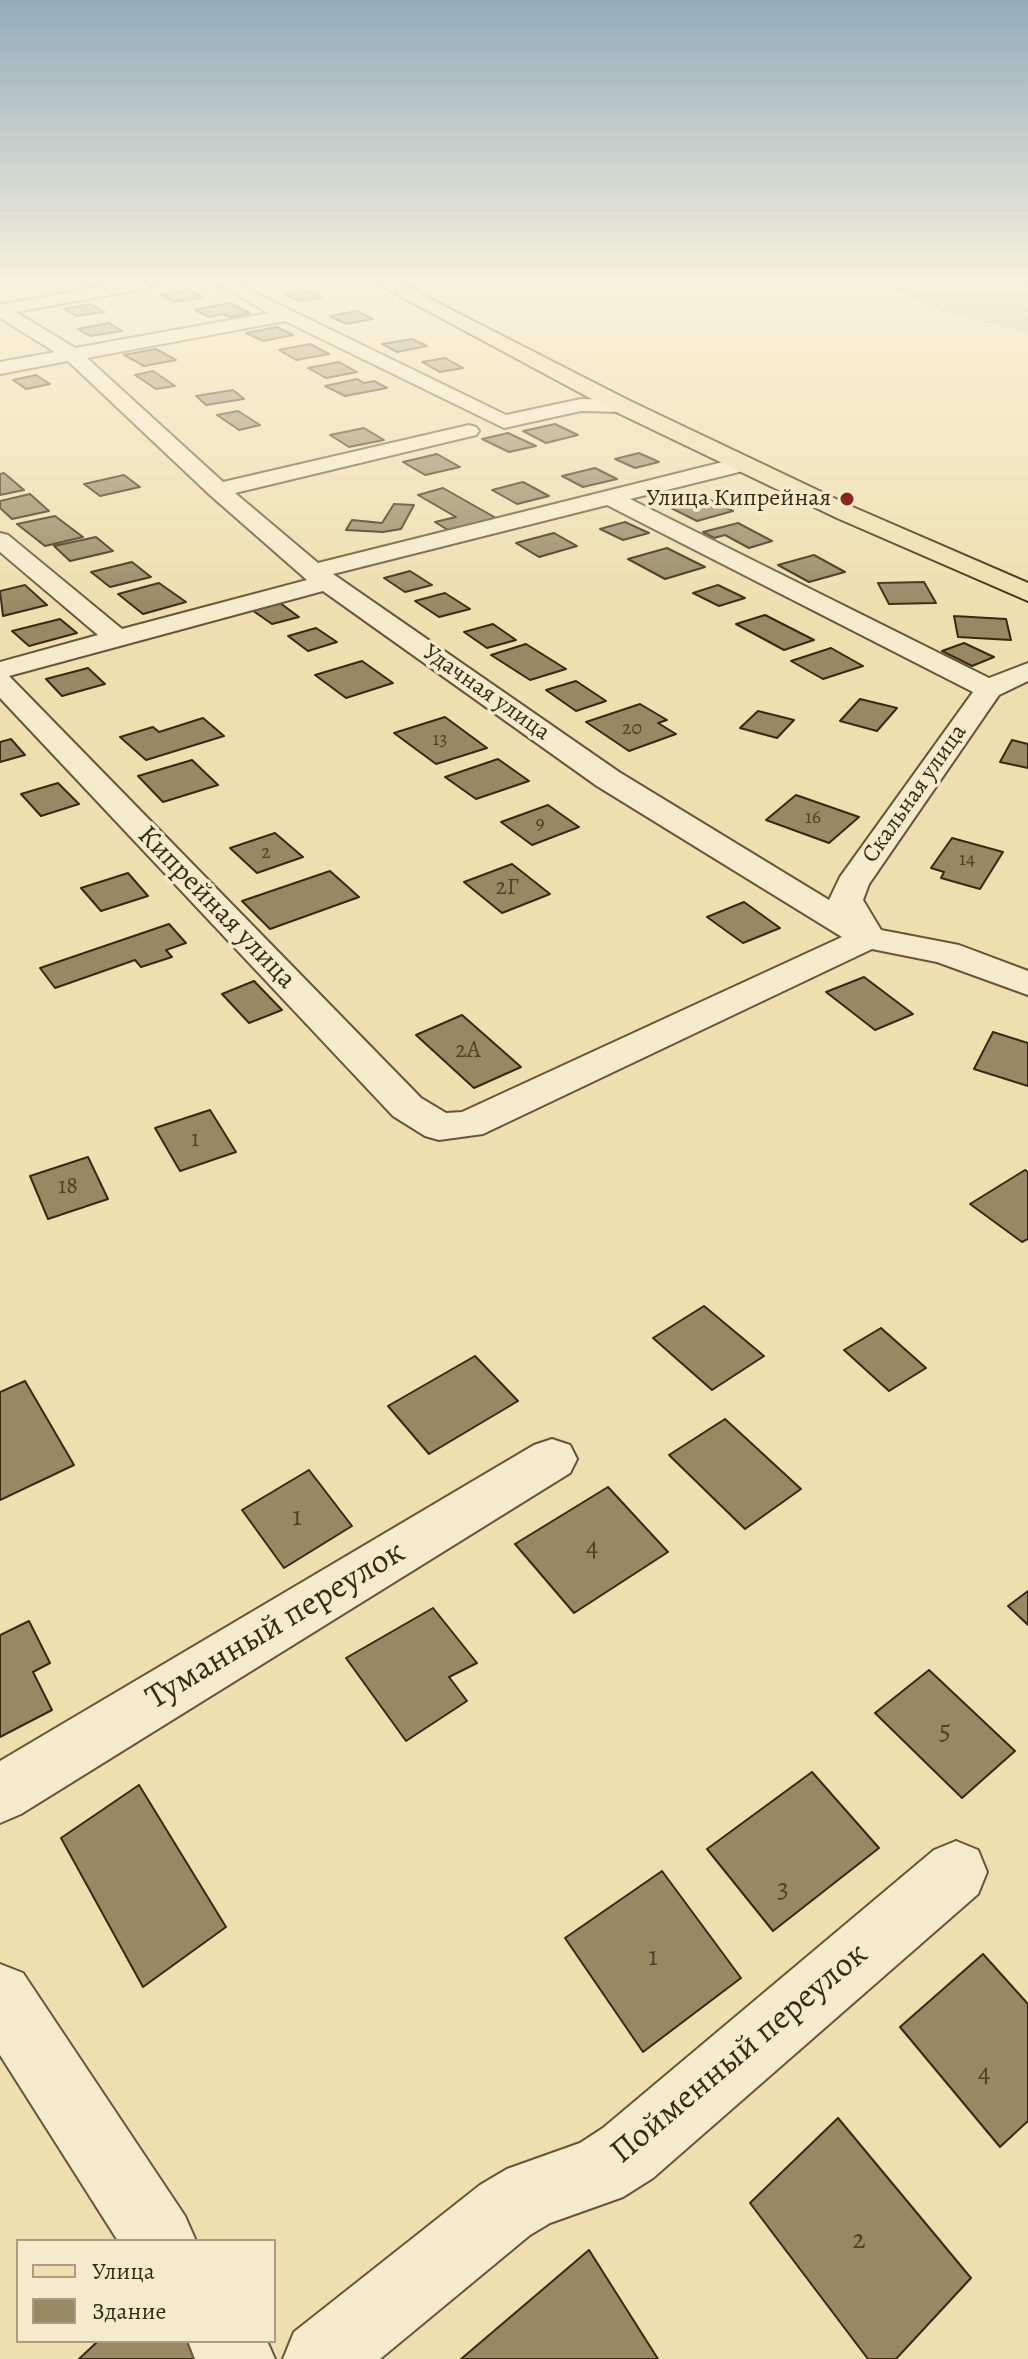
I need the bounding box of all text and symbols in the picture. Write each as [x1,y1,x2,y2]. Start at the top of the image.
place label: Улица Кипрейная [646,485,831,513]
marker: Улица Кипрейная [838,490,856,508]
street label: Удачная улица [417,638,555,748]
house number: 20 [622,717,642,741]
street label: Скальная улица [857,719,973,869]
house number: 13 [432,728,448,752]
house number: 16 [805,806,821,830]
house number: 9 [535,812,545,836]
street label: Кипрейная улица [130,819,302,997]
house number: 2 [261,841,271,865]
house number: 14 [959,848,975,872]
house number: 2Г [495,874,519,902]
house number: 2А [455,1037,481,1065]
house number: 1 [191,1126,199,1154]
house number: 18 [58,1173,78,1201]
house number: 1 [292,1501,302,1535]
house number: 4 [586,1531,598,1565]
street label: Туманный переулок [139,1533,413,1719]
house number: 5 [939,1715,951,1749]
house number: 3 [777,1873,789,1907]
street label: Пойменный переулок [603,1935,877,2173]
house number: 1 [648,1941,658,1975]
house number: 4 [978,2057,990,2091]
house number: 2 [852,2224,866,2258]
legend [16,2239,276,2343]
text: Улица [92,2255,155,2287]
text: Здание [92,2295,167,2327]

